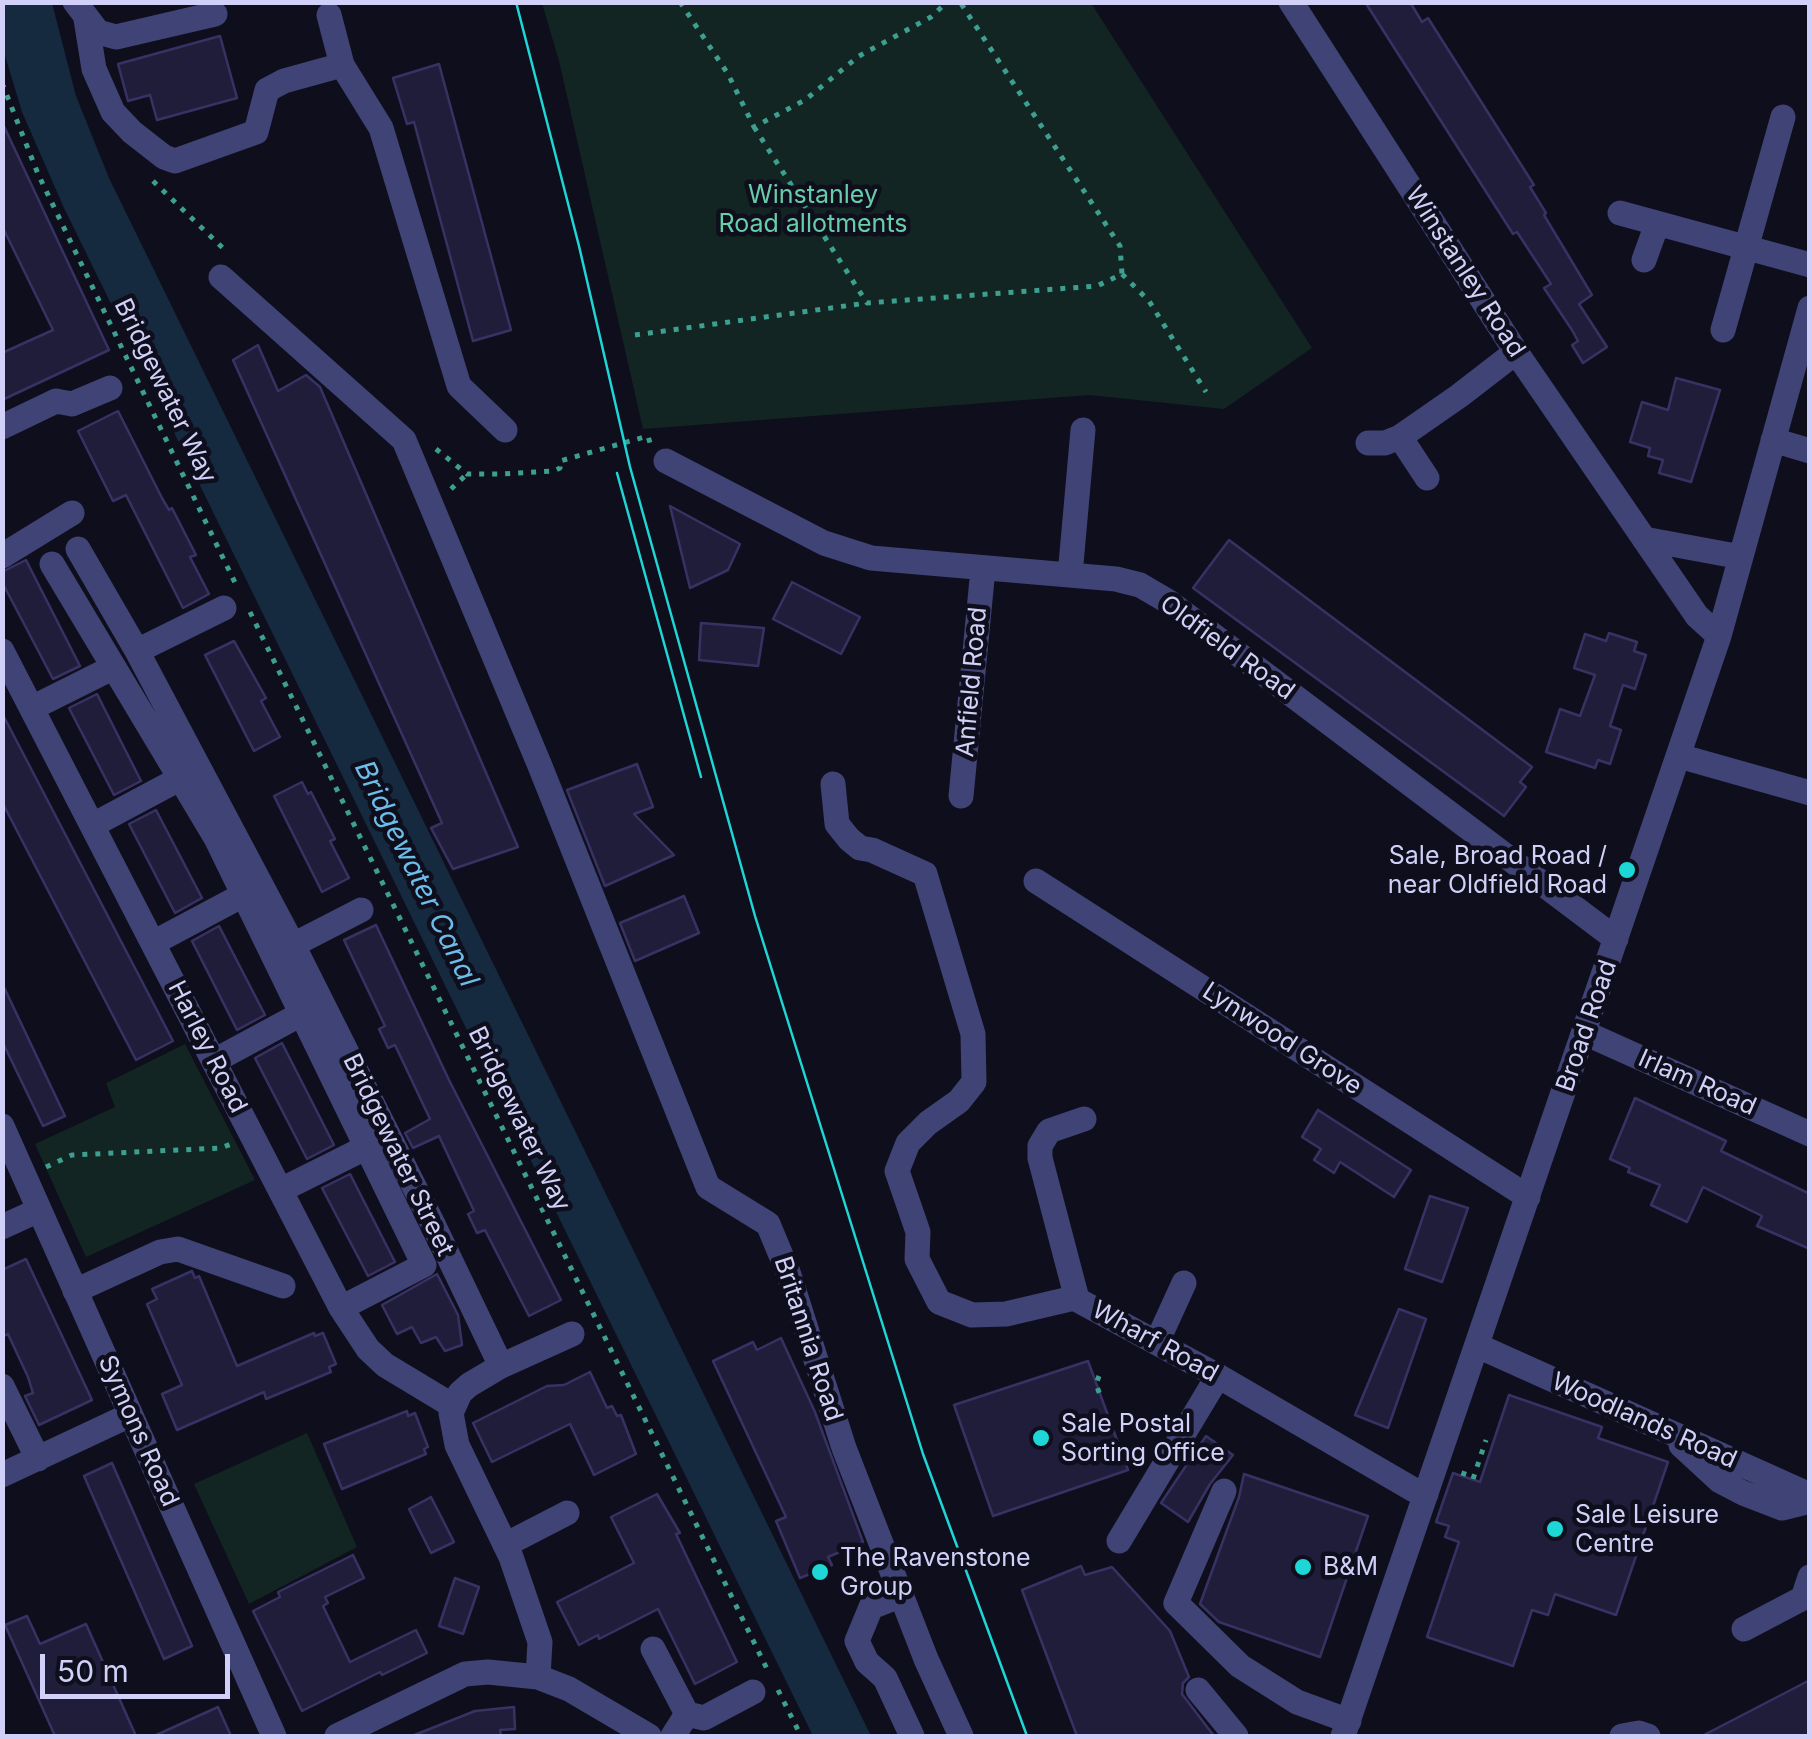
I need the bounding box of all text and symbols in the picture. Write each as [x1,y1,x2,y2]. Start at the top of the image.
park label: Winstanley Road allotments [718,180,908,239]
street label: Winstanley Road [1399,181,1531,363]
street label: Bridgewater Way [107,294,223,488]
street label: Oldfield Road [1154,589,1300,707]
street label: Anfield Road [950,606,994,758]
water label: Bridgewater Canal [347,756,485,992]
place label: Sale, Broad Road / near Oldfield Road [1388,841,1607,900]
marker: Sale, Broad Road / near Oldfield Road [1616,859,1638,881]
street label: Broad Road [1550,956,1624,1096]
street label: Harley Road [161,976,253,1118]
street label: Lynwood Grove [1197,976,1367,1102]
street label: Bridgewater Way [461,1022,577,1216]
street label: Irlam Road [1633,1044,1761,1122]
street label: Bridgewater Street [336,1049,460,1261]
street label: Britannia Road [767,1253,849,1425]
street label: Wharf Road [1087,1295,1223,1389]
street label: Symons Road [91,1351,185,1511]
street label: Woodlands Road [1547,1367,1741,1475]
place label: Sale Postal Sorting Office [1061,1409,1225,1468]
marker: Sale Postal Sorting Office [1030,1427,1052,1449]
place label: Sale Leisure Centre [1575,1500,1719,1559]
marker: Sale Leisure Centre [1544,1518,1566,1540]
place label: The Ravenstone Group [840,1543,1031,1602]
place label: B&M [1323,1552,1378,1582]
marker: B&M [1292,1556,1314,1578]
marker: The Ravenstone Group [809,1561,831,1583]
scale bar [45,1634,235,1696]
text: 50 m [57,1653,129,1689]

